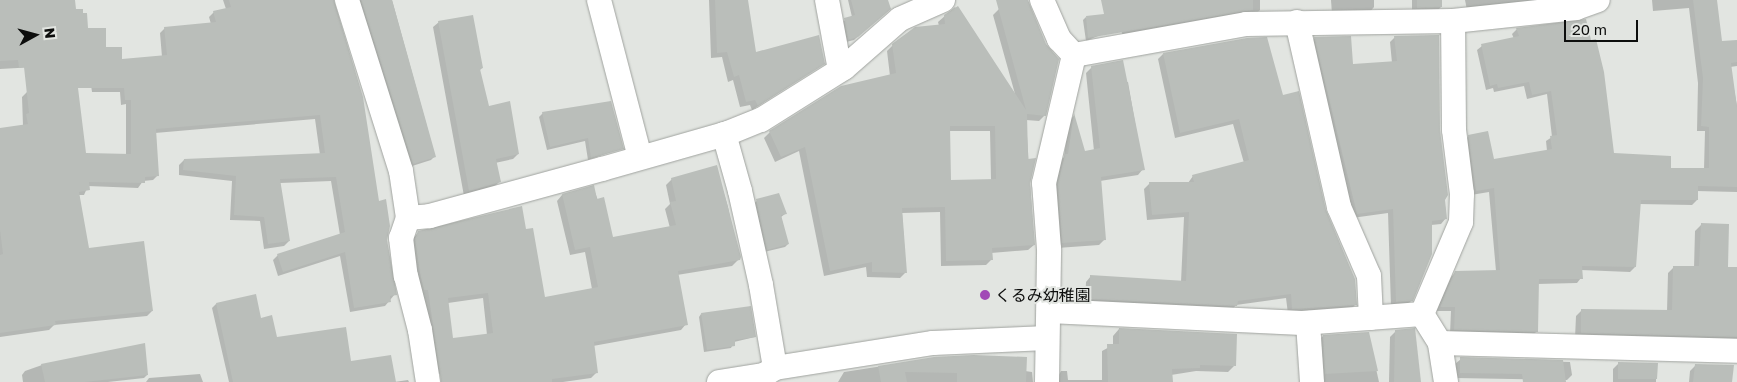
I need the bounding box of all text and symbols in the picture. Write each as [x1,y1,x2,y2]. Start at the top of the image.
north arrow [10,10,60,60]
scale bar [1567,10,1641,42]
text: 20 m [1572,20,1607,38]
text: N [41,27,59,39]
place label: くるみ幼稚園 [995,285,1091,305]
marker: くるみ幼稚園 [979,289,991,301]

